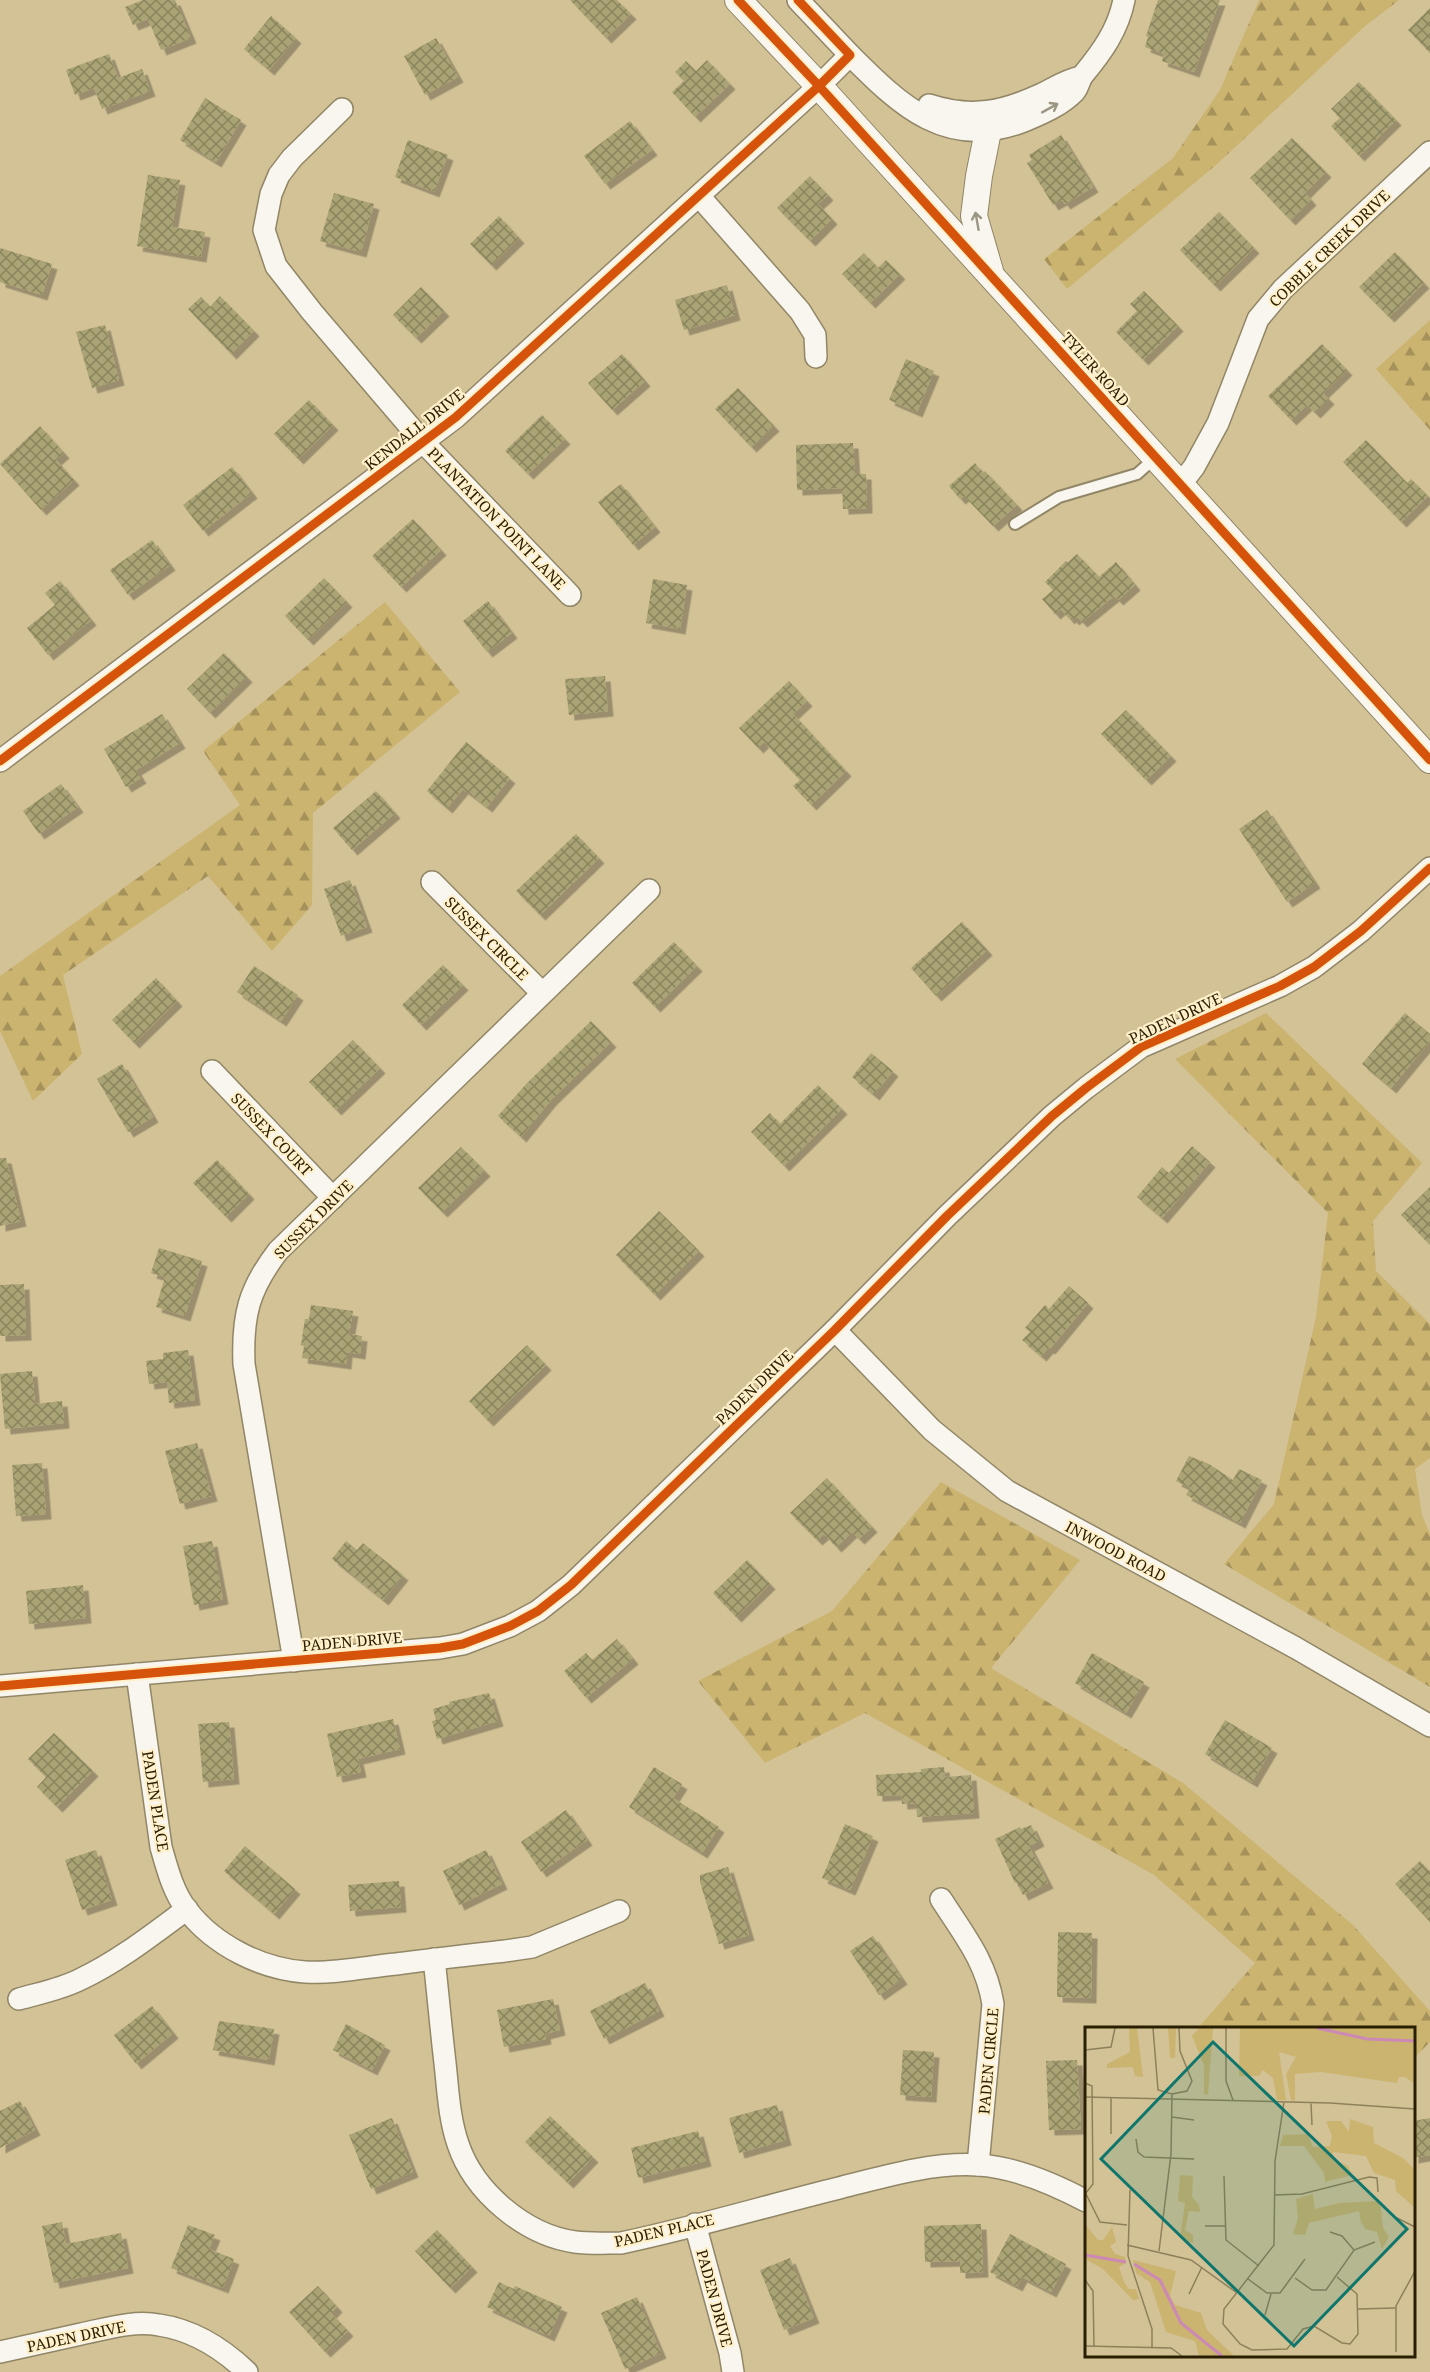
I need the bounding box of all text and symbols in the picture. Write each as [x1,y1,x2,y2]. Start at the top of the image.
one-way arrow [1041,102,1058,114]
street label: COBBLE CREEK DRIVE [1264,185,1394,311]
one-way arrow [971,211,982,231]
street label: TYLER ROAD [1058,328,1135,410]
street label: KENDALL DRIVE [360,384,468,474]
street label: PLANTATION POINT LANE [424,443,570,593]
street label: SUSSEX CIRCLE [441,892,533,984]
street label: PADEN DRIVE [1125,988,1225,1048]
street label: SUSSEX COURT [227,1088,317,1180]
street label: SUSSEX DRIVE [269,1175,357,1263]
street label: PADEN DRIVE [711,1345,797,1429]
street label: INWOOD ROAD [1062,1516,1170,1586]
street label: PADEN DRIVE [301,1627,403,1655]
street label: PADEN PLACE [138,1749,174,1853]
street label: PADEN CIRCLE [973,2007,1003,2115]
inset map [1085,2027,1415,2357]
street label: PADEN PLACE [612,2209,716,2251]
street label: PADEN DRIVE [692,2247,738,2349]
street label: PADEN DRIVE [25,2316,127,2356]

